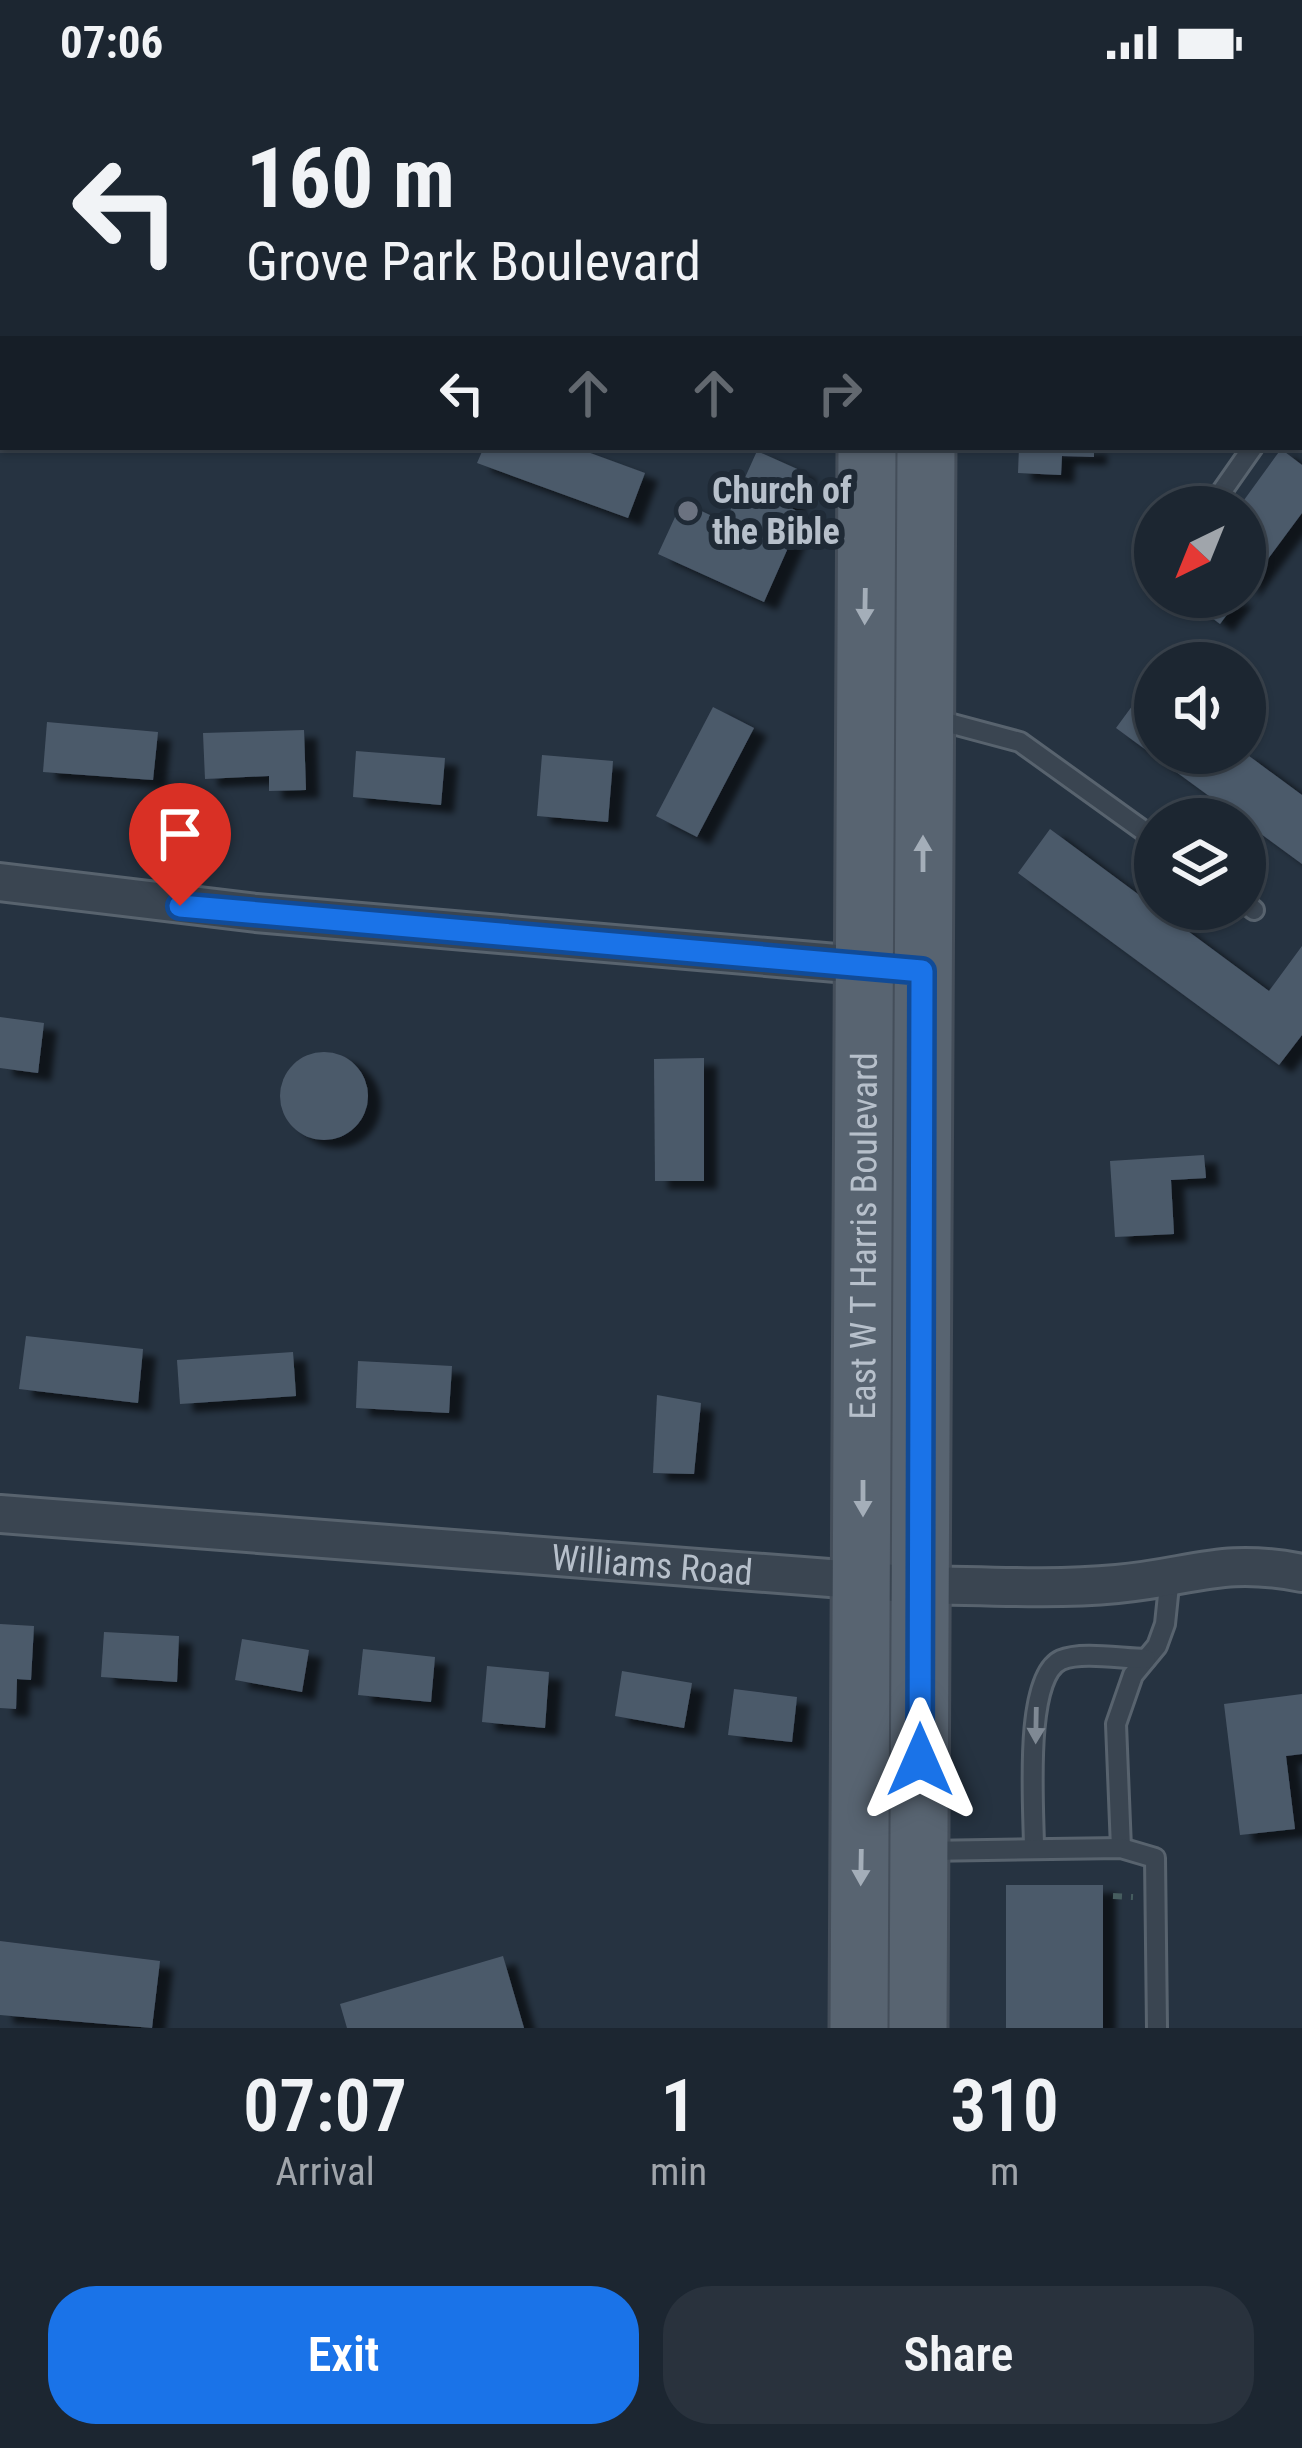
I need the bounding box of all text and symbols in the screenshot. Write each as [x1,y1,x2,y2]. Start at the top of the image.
text: 07:06 [60,16,163,69]
text: 160 m [246,129,455,228]
icon: left [48,132,204,288]
text: Grove Park Boulevard [246,230,701,293]
icon: left [429,360,495,426]
icon: ahead [555,360,621,426]
icon: ahead [681,360,747,426]
icon: right [807,360,873,426]
place label: Church of the Bible [712,470,852,553]
north arrow [1134,486,1266,618]
map controls [1134,486,1266,930]
marker: Church of the Bible [675,498,701,524]
one-way arrow [855,588,875,626]
button: sound [1134,642,1266,774]
pin [129,783,231,906]
button: layers [1134,798,1266,930]
icon: arrive [147,801,213,867]
one-way arrow [913,834,933,872]
street label: East W T Harris Boulevard [842,1052,886,1420]
one-way arrow [853,1480,873,1518]
street label: Williams Road [550,1537,754,1594]
position arrow [857,1697,983,1823]
one-way arrow [1026,1707,1045,1745]
one-way arrow [851,1849,871,1887]
text: 07:07 [243,2064,407,2149]
text: 1 [661,2064,697,2149]
text: 310 [950,2064,1059,2149]
text: Arrival [275,2149,375,2195]
text: min [650,2149,707,2195]
text: m [990,2149,1019,2195]
button: Exit [48,2286,639,2424]
button: Share [663,2286,1254,2424]

